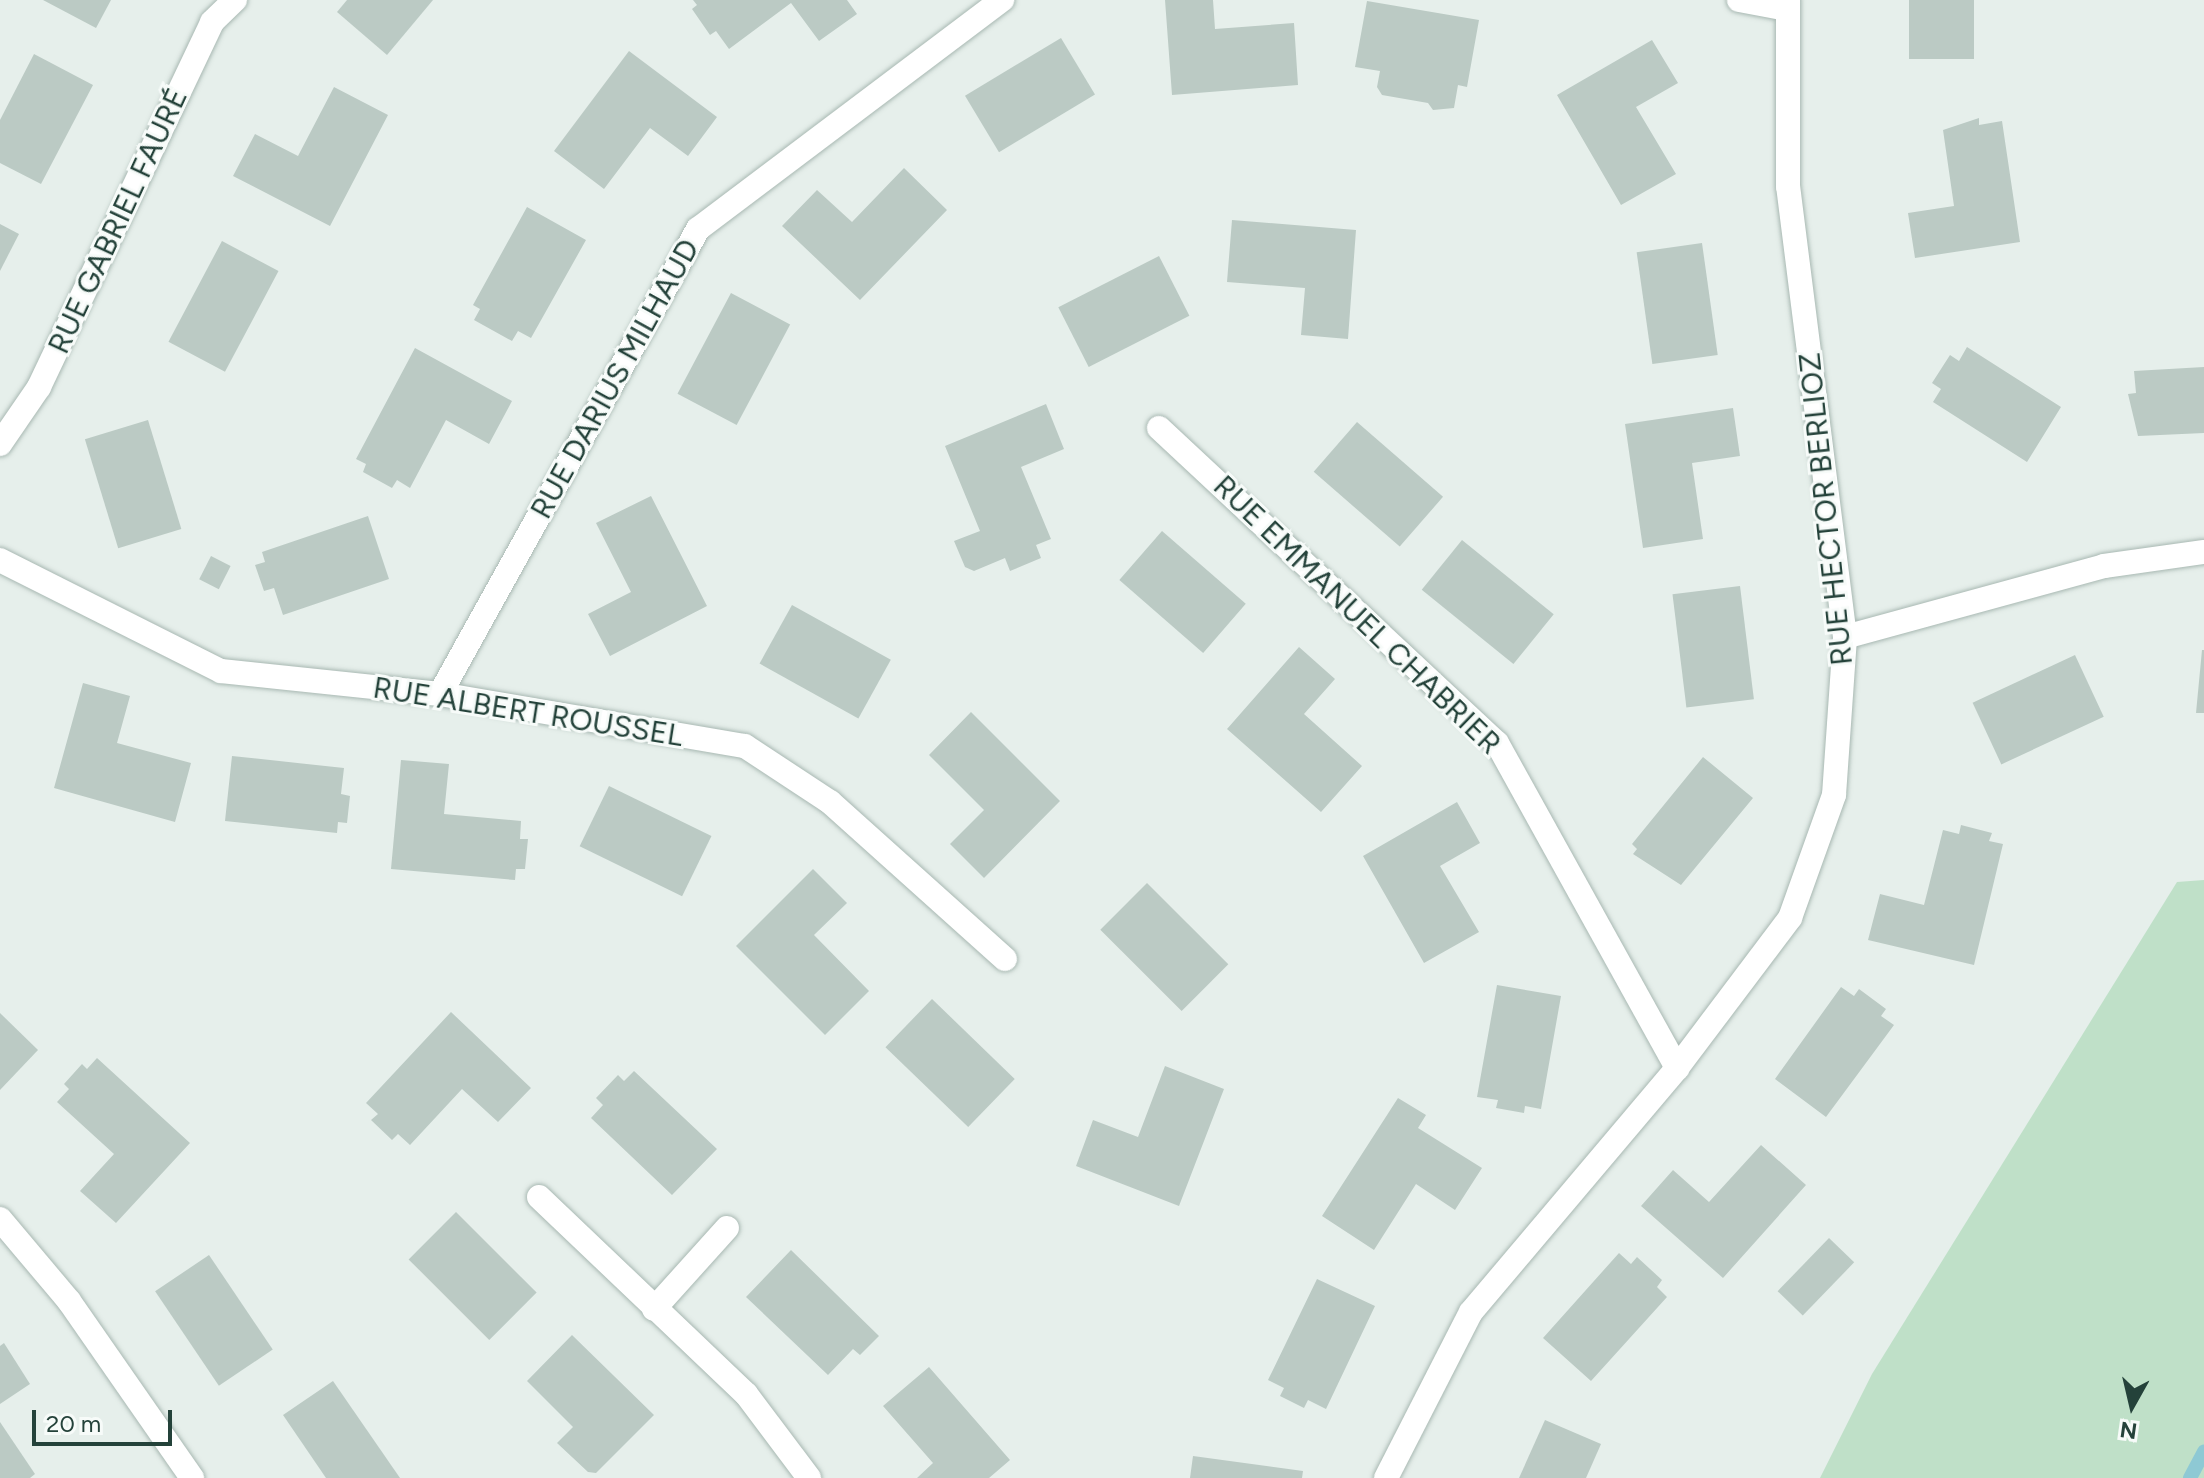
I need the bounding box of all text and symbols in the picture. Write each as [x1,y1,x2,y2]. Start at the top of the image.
street label: RUE GABRIEL FAURÉ [41,83,195,359]
street label: RUE DARIUS MILHAUD [523,233,707,525]
street label: RUE HECTOR BERLIOZ [1792,351,1860,667]
street label: RUE EMMANUEL CHABRIER [1206,468,1508,762]
street label: RUE ALBERT ROUSSEL [370,670,686,754]
north arrow [2092,1366,2172,1446]
scale bar [36,1394,176,1444]
text: 20 m [46,1409,101,1438]
text: N [2118,1416,2139,1445]

